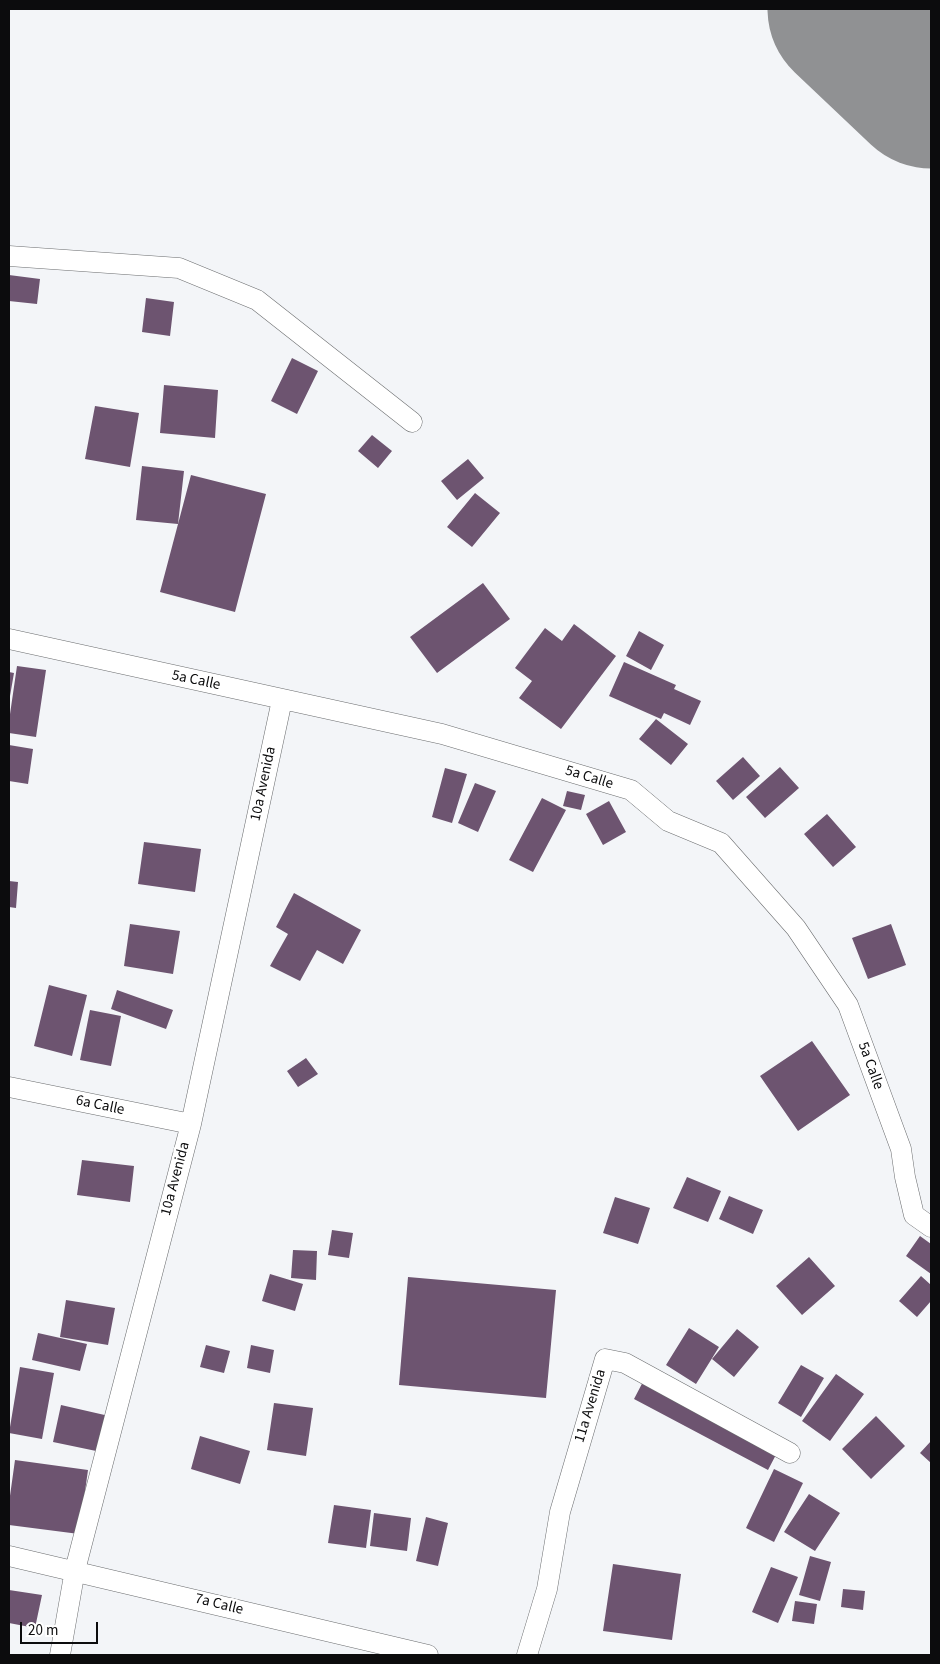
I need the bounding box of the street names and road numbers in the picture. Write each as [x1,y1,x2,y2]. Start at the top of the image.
street label: 5a Calle [170,667,222,695]
street label: 10a Avenida [247,745,281,823]
street label: 5a Calle [563,762,615,794]
street label: 5a Calle [853,1040,887,1092]
street label: 6a Calle [74,1092,126,1120]
street label: 10a Avenida [158,1140,194,1218]
street label: 11a Avenida [571,1367,611,1445]
street label: 7a Calle [193,1590,245,1620]

